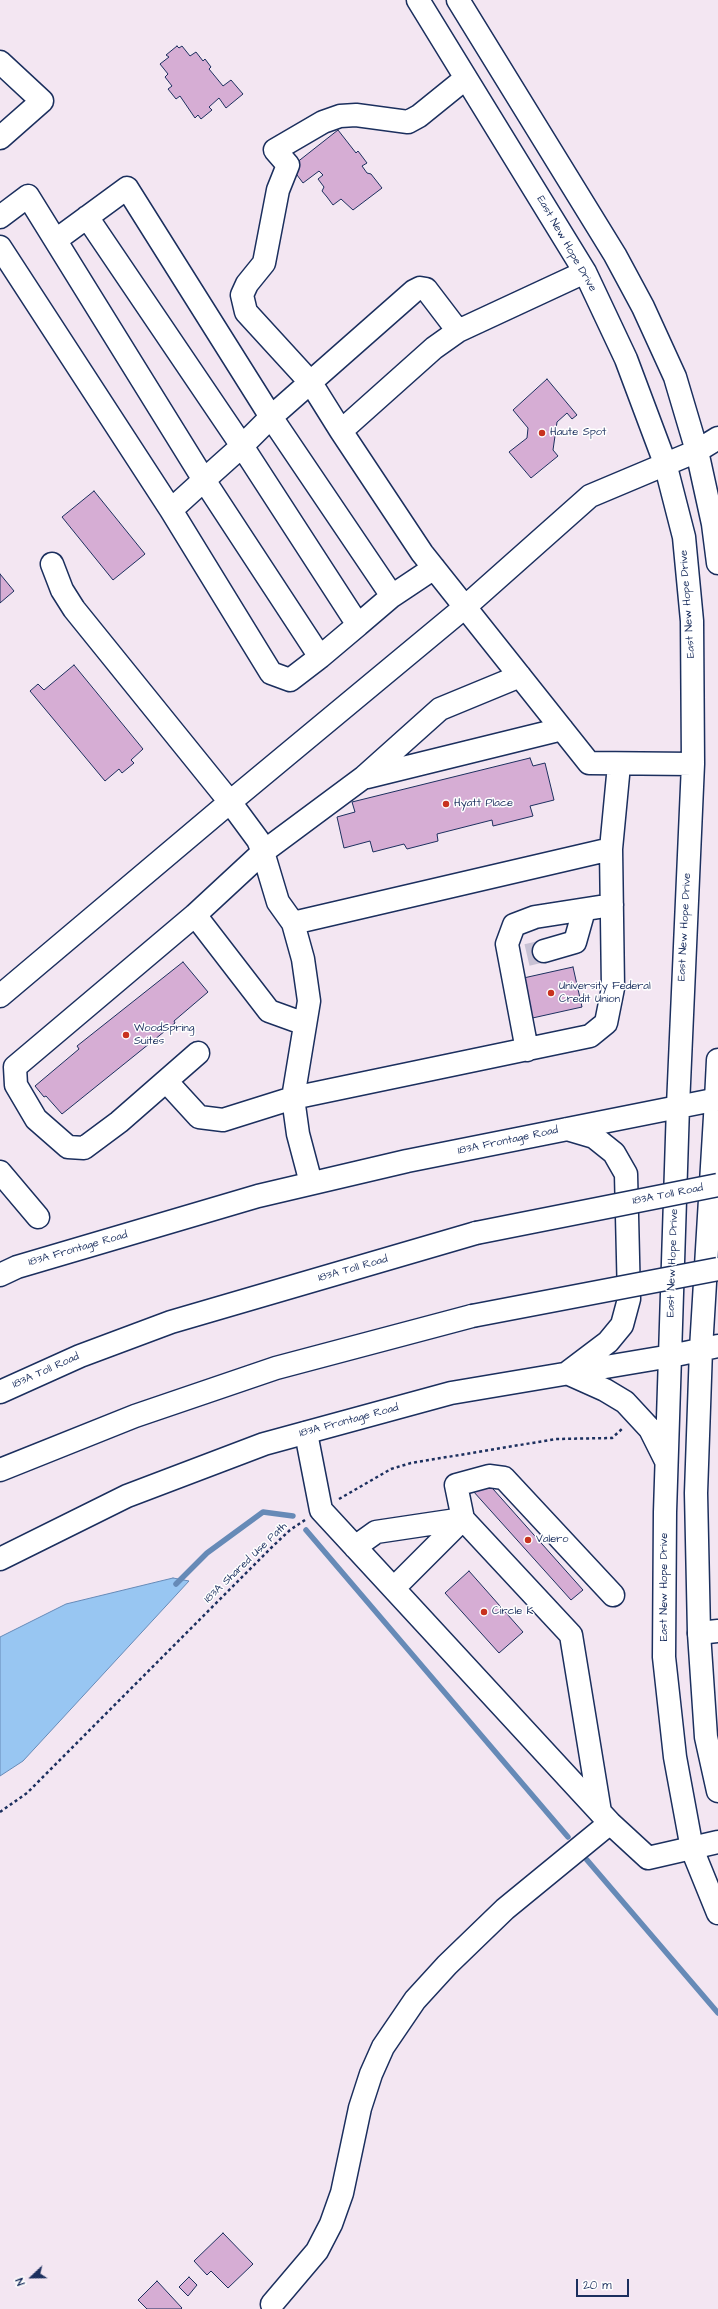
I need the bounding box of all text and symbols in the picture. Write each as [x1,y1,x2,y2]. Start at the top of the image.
street label: East New Hope Drive [533,194,599,294]
place label: Haute Spot [550,426,606,440]
marker: Haute Spot [537,428,547,438]
street label: East New Hope Drive [678,549,698,659]
place label: Hyatt Place [454,797,513,811]
marker: Hyatt Place [441,799,451,809]
street label: East New Hope Drive [676,872,694,982]
place label: University Federal Credit Union [559,980,651,1006]
marker: University Federal Credit Union [546,988,556,998]
place label: WoodSpring Suites [134,1022,194,1048]
marker: WoodSpring Suites [121,1030,131,1040]
street label: 183A Frontage Road [457,1124,559,1158]
street label: 183A Toll Road [632,1182,704,1208]
street label: East New Hope Drive [665,1209,681,1317]
street label: 183A Frontage Road [27,1229,129,1269]
street label: 183A Toll Road [317,1253,389,1285]
street label: 183A Toll Road [11,1350,81,1392]
street label: 183A Frontage Road [298,1401,400,1441]
street label: 183A Shared Use Path [202,1520,290,1606]
place label: Valero [536,1533,568,1547]
street label: East New Hope Drive [658,1533,672,1641]
marker: Valero [523,1535,533,1545]
place label: Circle K [492,1605,533,1619]
marker: Circle K [479,1607,489,1617]
north arrow [12,2257,52,2297]
scale bar [578,2271,631,2297]
text: N [12,2276,29,2288]
text: 20 m [583,2277,612,2294]

